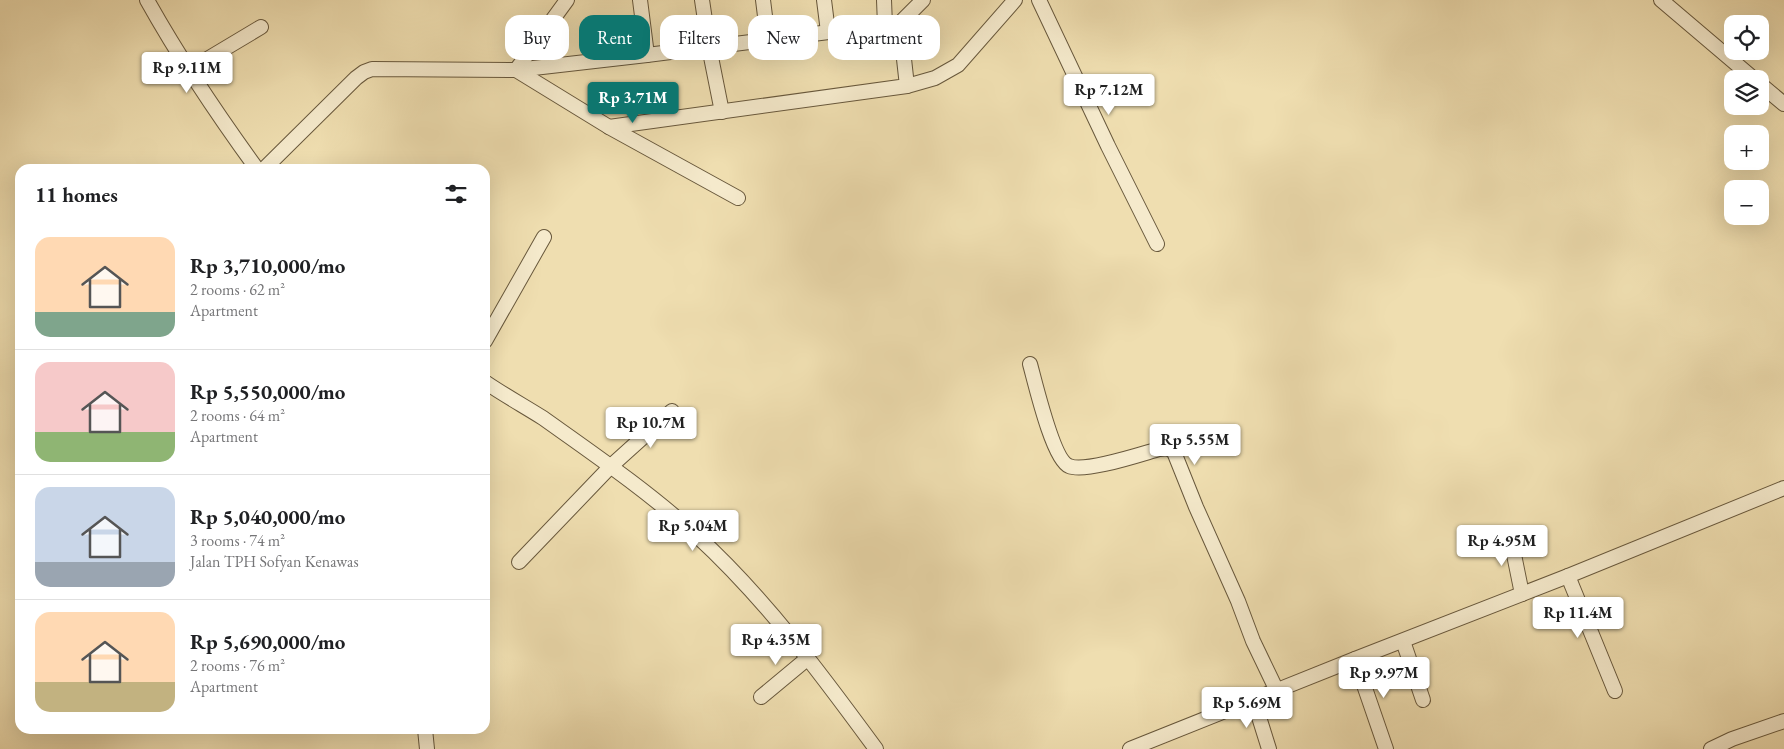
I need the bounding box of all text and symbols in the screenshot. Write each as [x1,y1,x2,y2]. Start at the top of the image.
chip: Buy [505,15,569,60]
chip: Rent [579,15,650,60]
chip: Filters [660,15,738,60]
chip: New [748,15,818,60]
chip: Apartment [828,15,940,60]
map controls [1724,15,1769,225]
button: locate [1724,15,1769,60]
pin: Rp 9.11M [135,52,239,94]
text: Rp 9.11M [153,57,221,78]
button: layers [1724,70,1769,115]
pin: Rp 7.12M [1057,74,1161,116]
text: Rp 7.12M [1075,79,1143,100]
pin: Rp 3.71M [581,82,685,124]
text: Rp 3.71M [599,87,667,108]
button: + [1724,125,1769,170]
icon: filters [442,180,470,208]
button: − [1724,180,1769,225]
text: 11 homes [35,181,118,208]
text: Rp 3,710,000/mo [190,252,345,279]
icon: home [75,257,135,317]
text: 2 rooms · 62 m² [190,279,285,300]
text: Apartment [190,300,258,321]
text: Rp 5,550,000/mo [190,378,345,405]
icon: home [75,382,135,442]
text: 2 rooms · 64 m² [190,405,285,426]
pin: Rp 10.7M [599,406,703,449]
text: Rp 10.7M [617,412,685,433]
pin: Rp 5.55M [1143,424,1247,466]
text: Apartment [190,426,258,447]
text: Rp 5.55M [1161,429,1229,450]
text: Rp 5,040,000/mo [190,503,345,530]
icon: home [75,507,135,567]
pin: Rp 5.04M [641,510,745,552]
text: Rp 5.04M [659,515,727,536]
pin: Rp 4.95M [1450,524,1554,567]
text: 3 rooms · 74 m² [190,530,285,551]
text: Rp 4.95M [1468,530,1536,551]
text: Jalan TPH Sofyan Kenawas [190,551,359,572]
pin: Rp 11.4M [1526,596,1630,639]
text: Rp 11.4M [1544,602,1612,623]
pin: Rp 4.35M [724,624,828,666]
text: Rp 5,690,000/mo [190,628,345,655]
text: Rp 4.35M [742,629,810,650]
icon: home [75,632,135,692]
text: 2 rooms · 76 m² [190,655,285,676]
pin: Rp 9.97M [1332,656,1436,699]
text: Rp 9.97M [1350,662,1418,683]
text: Apartment [190,676,258,697]
pin: Rp 5.69M [1195,686,1299,729]
text: Rp 5.69M [1213,692,1281,713]

